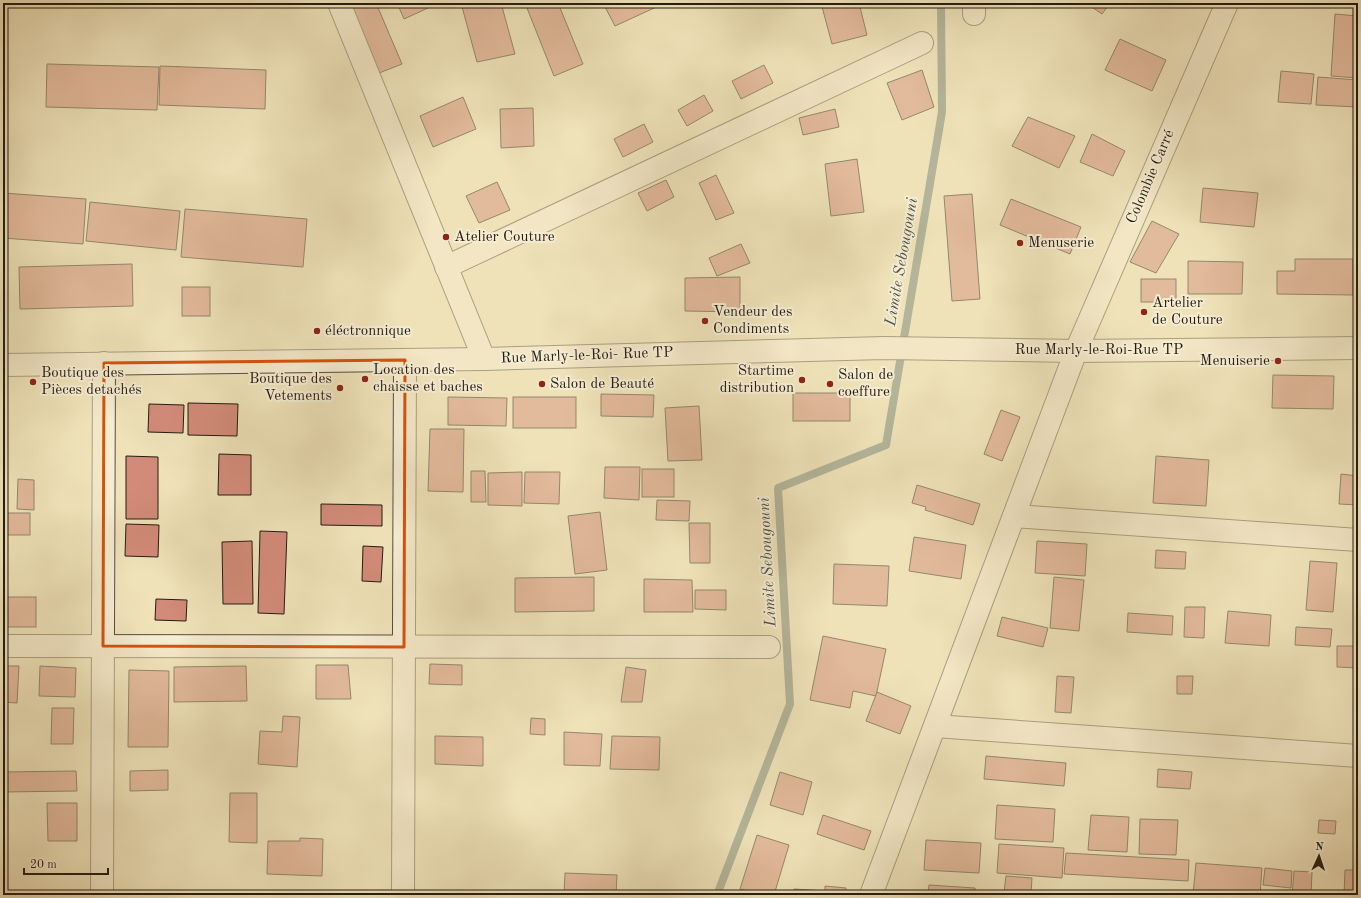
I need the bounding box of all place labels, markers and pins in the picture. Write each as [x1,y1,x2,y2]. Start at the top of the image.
place label: Atelier Couture [454,230,555,245]
marker: Atelier Couture [441,232,451,242]
place label: Menuserie [1028,236,1094,251]
marker: Menuserie [1015,238,1025,248]
place label: Artelier de Couture [1152,296,1223,328]
place label: Vendeur des Condiments [713,305,792,337]
marker: Artelier de Couture [1139,307,1149,317]
marker: Vendeur des Condiments [700,316,710,326]
place label: éléctronnique [325,324,411,339]
marker: éléctronnique [312,326,322,336]
place label: Menuiserie [1200,354,1270,369]
marker: Menuiserie [1273,356,1283,366]
place label: Location des chaisse et baches [373,363,483,395]
place label: Startime distribution [720,364,794,396]
place label: Boutique des Pièces detachés [41,366,142,398]
place label: Salon de coeffure [838,368,893,400]
place label: Boutique des Vetements [249,372,332,404]
marker: Location des chaisse et baches [360,374,370,384]
marker: Startime distribution [797,375,807,385]
marker: Boutique des Pièces detachés [28,377,38,387]
place label: Salon de Beauté [550,377,654,392]
marker: Salon de Beauté [537,379,547,389]
marker: Salon de coeffure [825,379,835,389]
marker: Boutique des Vetements [335,383,345,393]

